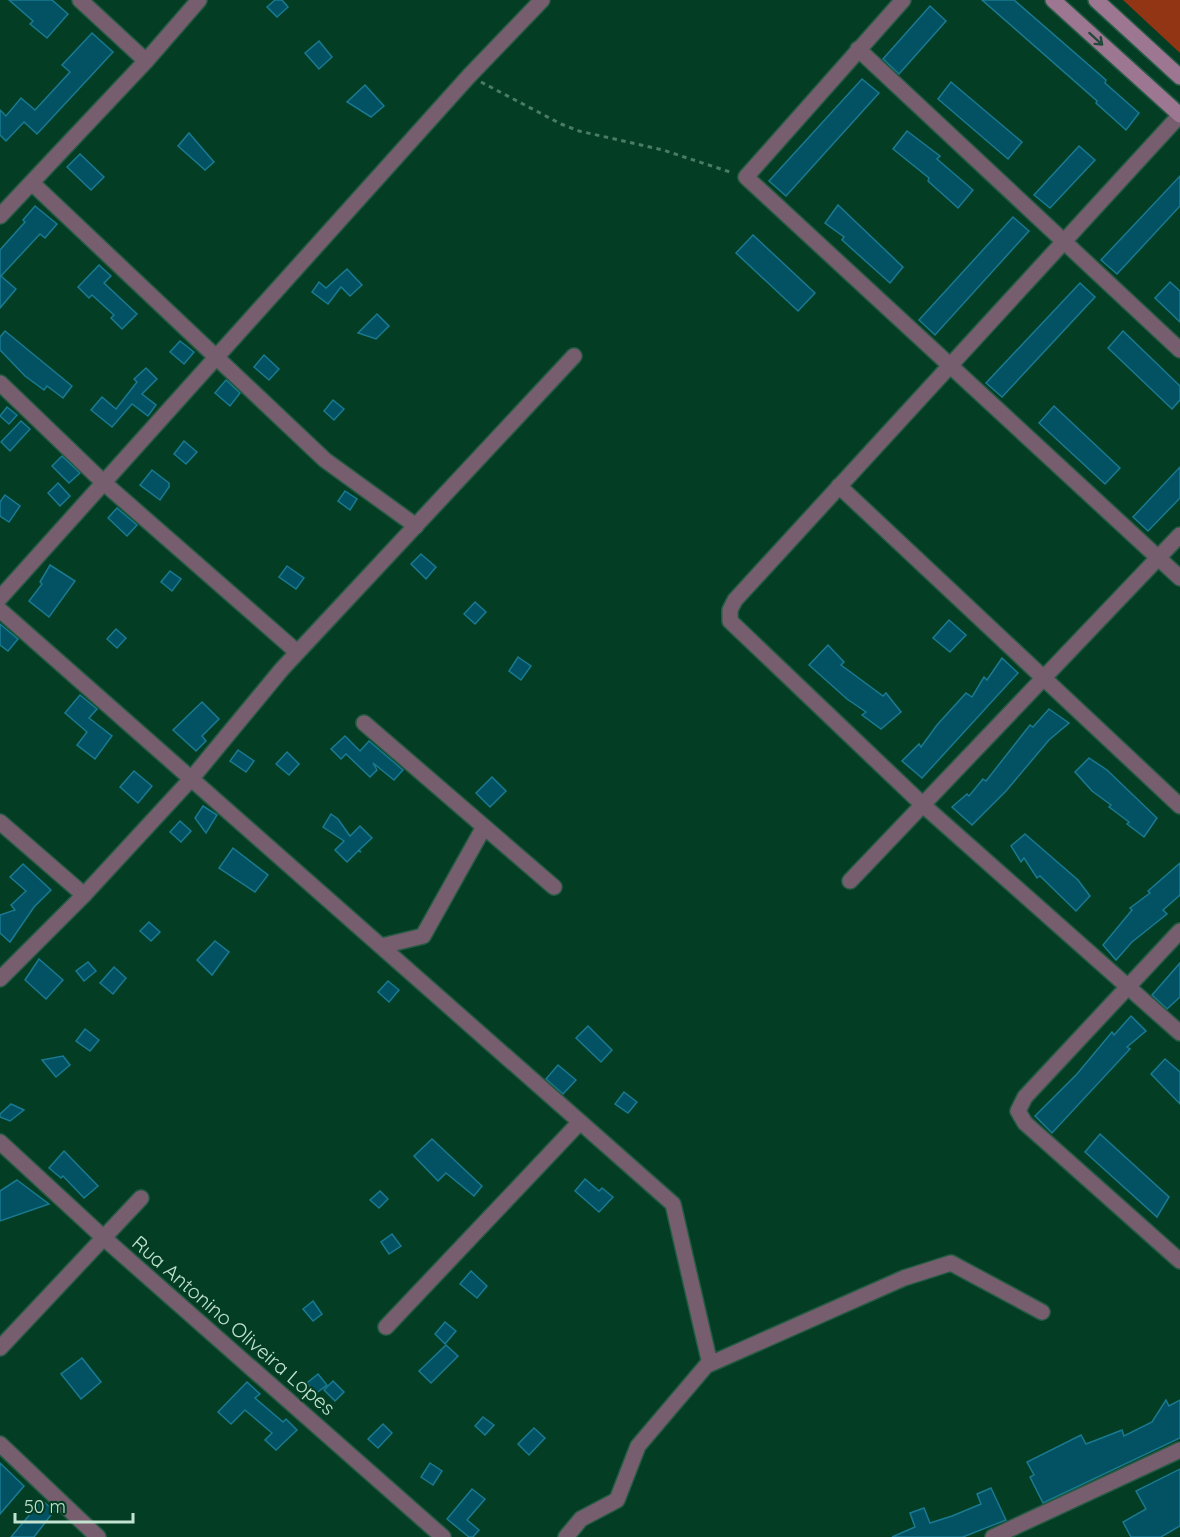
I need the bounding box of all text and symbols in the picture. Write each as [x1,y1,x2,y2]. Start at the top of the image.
one-way arrow [1089,32,1104,46]
street label: Rua Antonino Oliveira Lopes [127,1230,341,1420]
scale bar [15,1486,134,1524]
text: 50 m [24,1495,66,1518]

